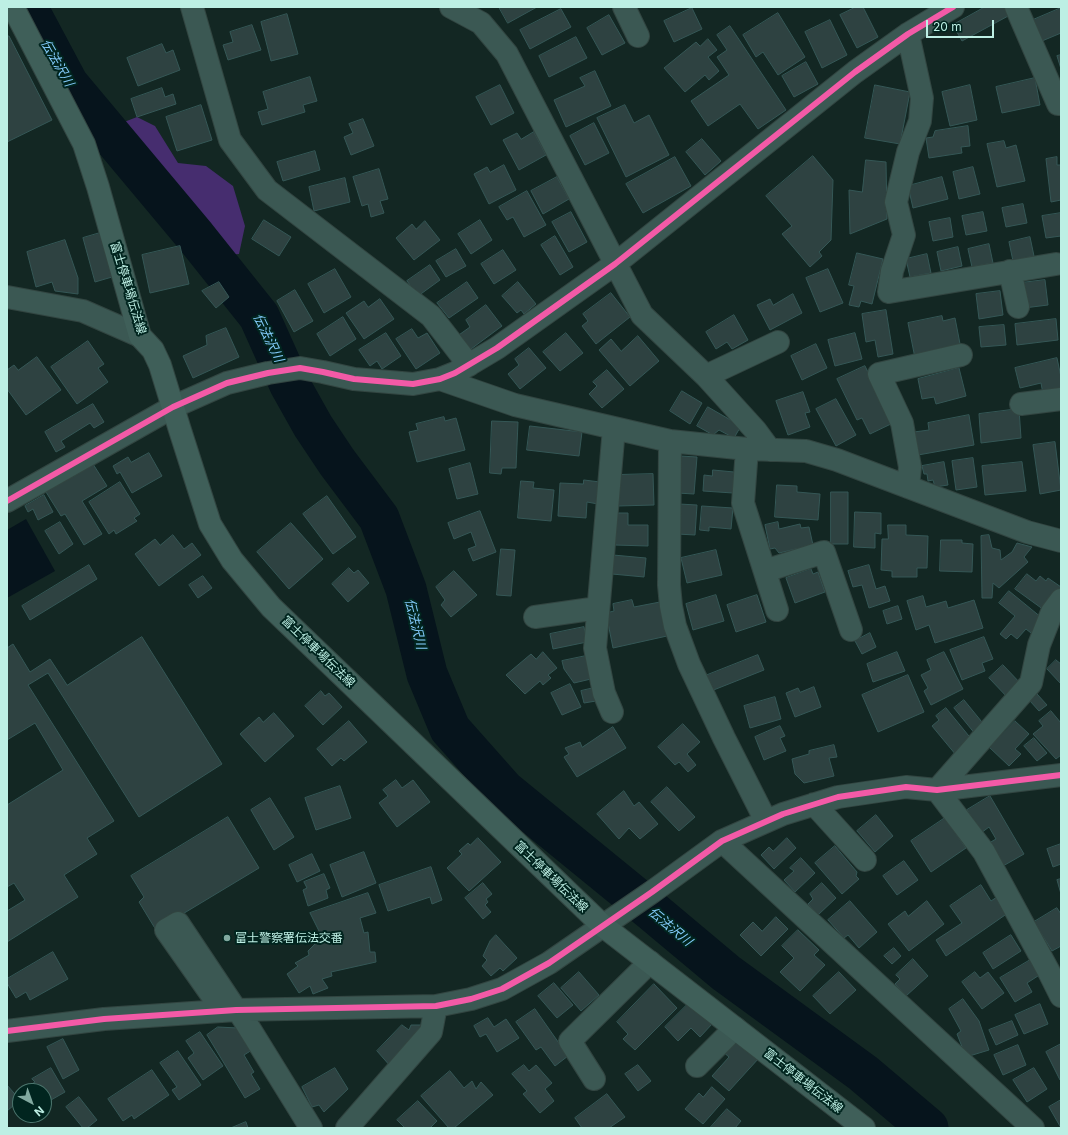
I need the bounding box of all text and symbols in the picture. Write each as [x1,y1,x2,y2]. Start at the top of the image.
scale bar [928,12,996,38]
text: 20 m [933,19,962,34]
water label: 伝法沢川 [37,37,77,89]
street label: 富士停車場伝法線 [107,240,149,336]
water label: 伝法沢川 [250,311,286,365]
water label: 伝法沢川 [401,597,429,651]
street label: 富士停車場伝法線 [278,613,358,691]
street label: 富士停車場伝法線 [511,838,591,916]
water label: 伝法沢川 [645,904,695,950]
place label: 富士警察署伝法交番 [235,931,343,945]
marker: 富士警察署伝法交番 [222,933,232,943]
street label: 富士停車場伝法線 [761,1046,845,1116]
north arrow [12,1083,52,1123]
text: N [31,1103,47,1119]

